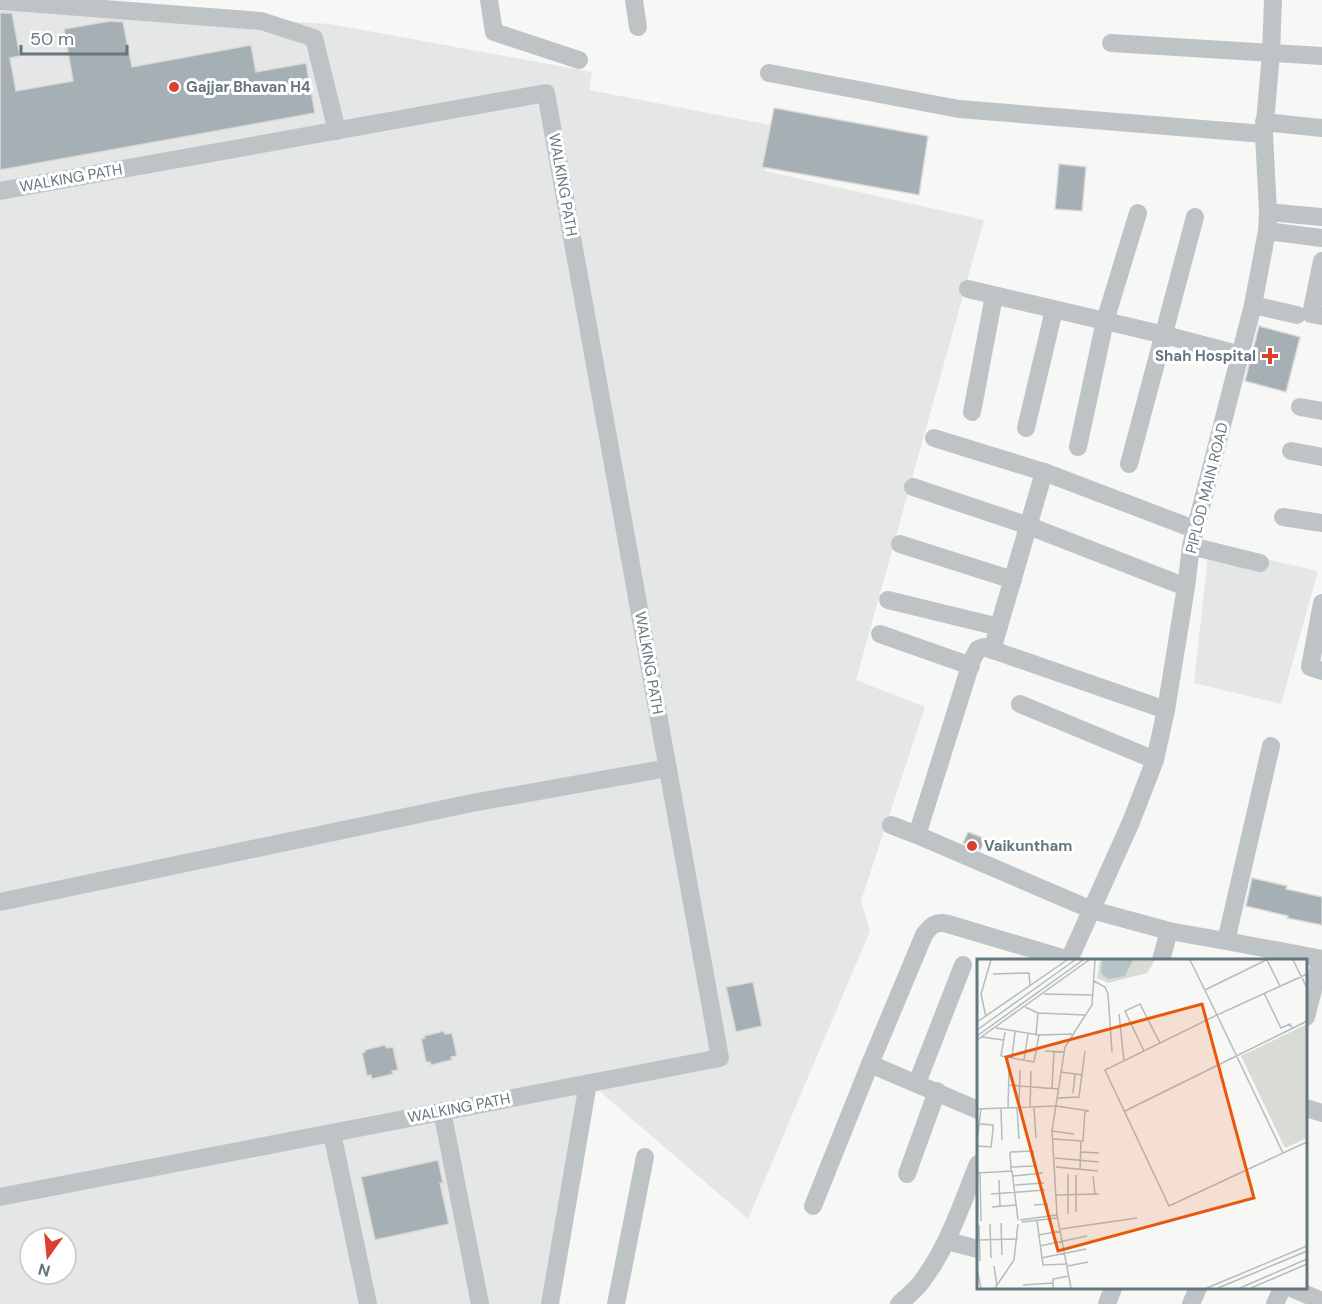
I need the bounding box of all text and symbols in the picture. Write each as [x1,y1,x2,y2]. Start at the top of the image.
scale bar [21,18,128,56]
text: 50 m [30,27,74,51]
place label: Gajjar Bhavan H4 [186,77,311,97]
marker: Gajjar Bhavan H4 [167,80,181,94]
street label: WALKING PATH [544,132,582,238]
street label: WALKING PATH [18,159,124,197]
place label: Shah Hospital [1155,346,1256,366]
marker: Shah Hospital [1261,347,1279,365]
street label: PIPLOD MAIN ROAD [1181,420,1233,556]
street label: WALKING PATH [630,610,668,716]
place label: Vaikuntham [984,836,1072,856]
marker: Vaikuntham [965,839,979,853]
inset map [977,959,1307,1289]
street label: WALKING PATH [406,1088,512,1128]
north arrow [18,1226,78,1286]
text: N [36,1258,53,1282]

